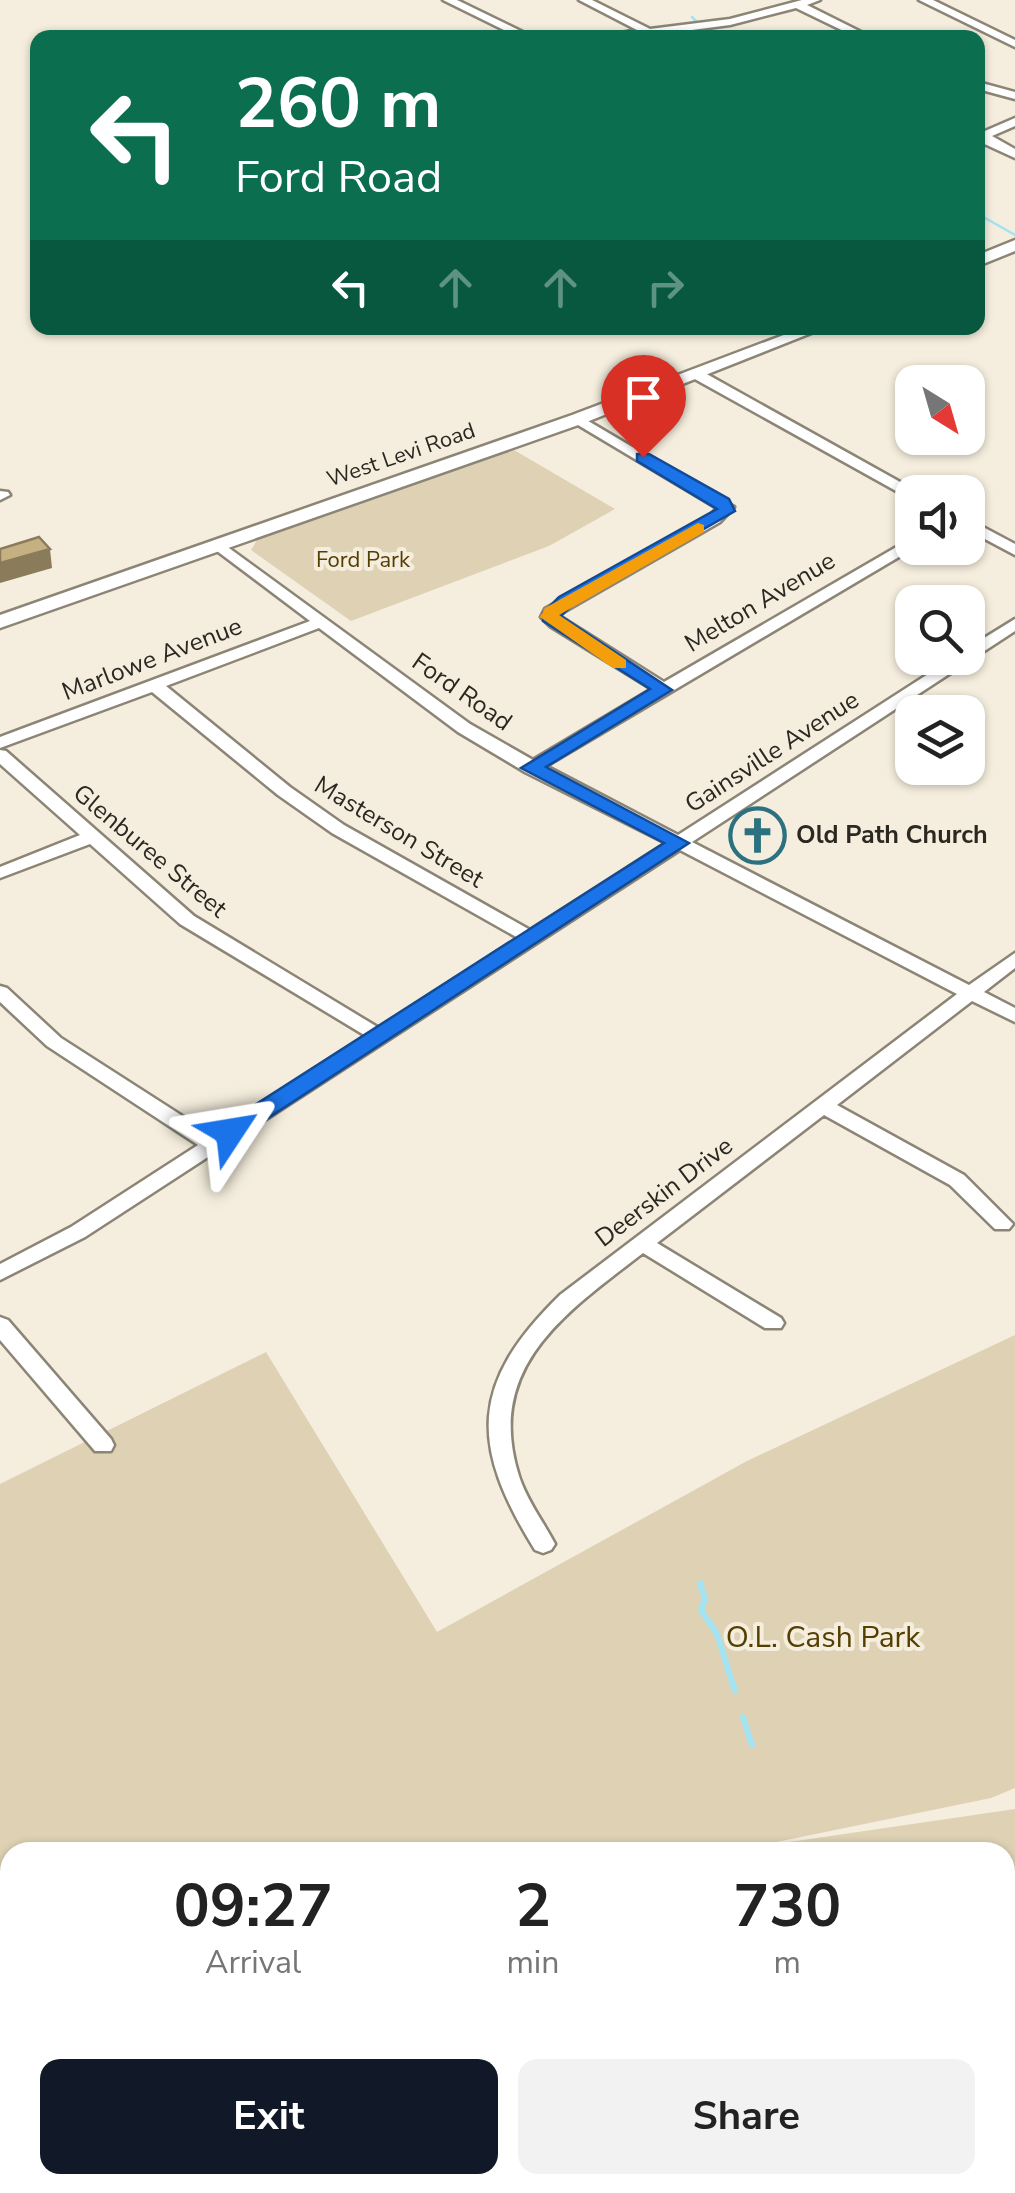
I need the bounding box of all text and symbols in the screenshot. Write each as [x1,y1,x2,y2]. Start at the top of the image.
text: 260 m [235,56,441,152]
icon: left [70,70,200,200]
text: Ford Road [235,147,442,208]
icon: left [323,260,378,315]
icon: ahead [428,260,483,315]
icon: ahead [533,260,588,315]
icon: right [638,260,693,315]
pin [601,355,686,458]
north arrow [895,365,985,455]
map controls [895,365,985,785]
icon: arrive [616,370,671,425]
street label: West Levi Road [323,416,479,494]
button: sound [895,475,985,565]
street label: Melton Avenue [678,544,842,660]
park label: Ford Park [316,545,411,575]
button: search [895,585,985,675]
street label: Marlowe Avenue [57,609,247,709]
street label: Ford Road [405,645,519,739]
street label: Gainsville Avenue [678,683,866,821]
button: layers [895,695,985,785]
street label: Masterson Street [308,768,490,896]
street label: Glenburee Street [66,776,234,926]
church icon: Old Path Church [727,805,787,865]
place label: Old Path Church [796,818,988,852]
position arrow [178,1080,282,1184]
street label: Deerskin Drive [588,1129,740,1255]
park label: O.L. Cash Park [726,1617,921,1658]
text: 09:27 [174,1865,333,1947]
text: 2 [515,1865,551,1947]
text: 730 [733,1865,841,1947]
text: Arrival [205,1941,301,1984]
text: min [506,1941,559,1984]
text: m [773,1941,801,1984]
button: Exit [40,2059,498,2174]
button: Share [518,2059,975,2174]

